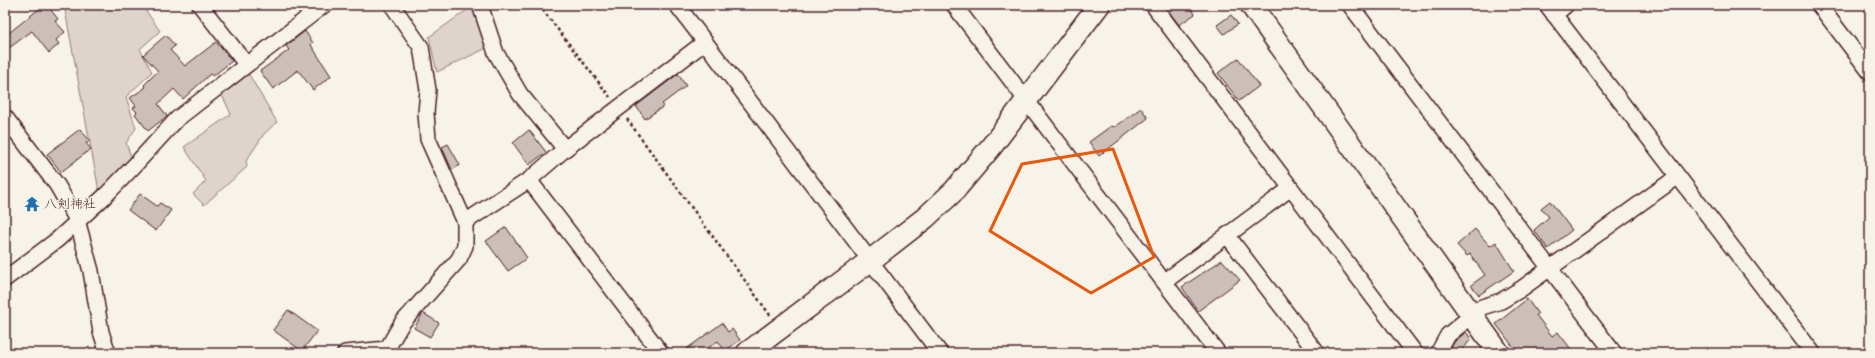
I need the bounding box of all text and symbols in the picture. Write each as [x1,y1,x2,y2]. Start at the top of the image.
place label: 八剣神社 [44,194,96,215]
temple icon: 八剣神社 [23,195,41,213]

